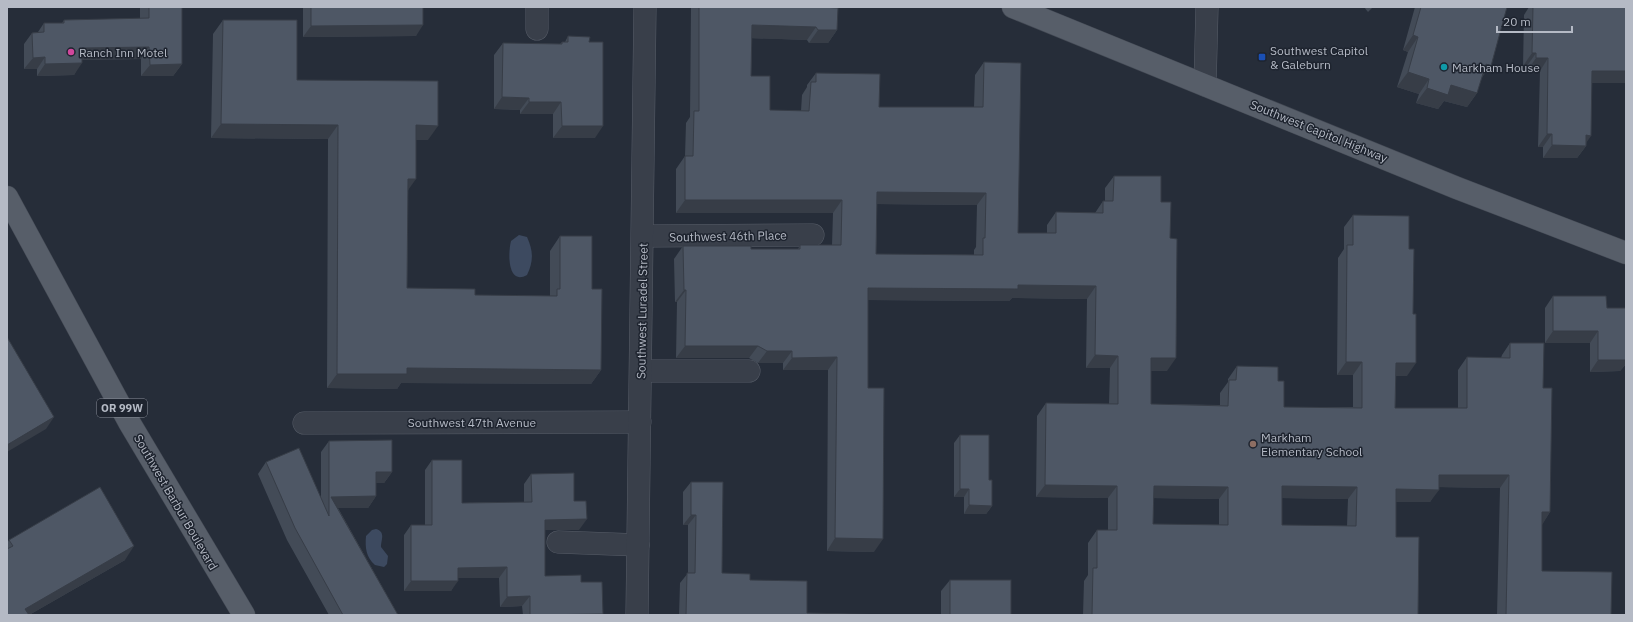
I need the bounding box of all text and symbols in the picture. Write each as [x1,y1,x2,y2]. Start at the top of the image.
scale bar [1497,8,1572,34]
text: 20 m [1503,14,1531,29]
place label: Southwest Capitol & Galeburn [1270,43,1368,72]
place label: Ranch Inn Motel [79,45,167,60]
marker: Ranch Inn Motel [66,47,76,57]
marker: Southwest Capitol & Galeburn [1257,52,1267,62]
place label: Markham House [1452,60,1540,75]
marker: Markham House [1439,62,1449,72]
street label: Southwest Capitol Highway [1248,97,1390,165]
street label: Southwest 46th Place [669,227,787,245]
street label: Southwest Luradel Street [633,243,651,379]
road number: OR 99W [97,399,147,417]
street label: Southwest 47th Avenue [408,415,537,430]
place label: Markham Elementary School [1261,430,1362,459]
street label: Southwest Barbur Boulevard [131,431,221,573]
marker: Markham Elementary School [1248,439,1258,449]

